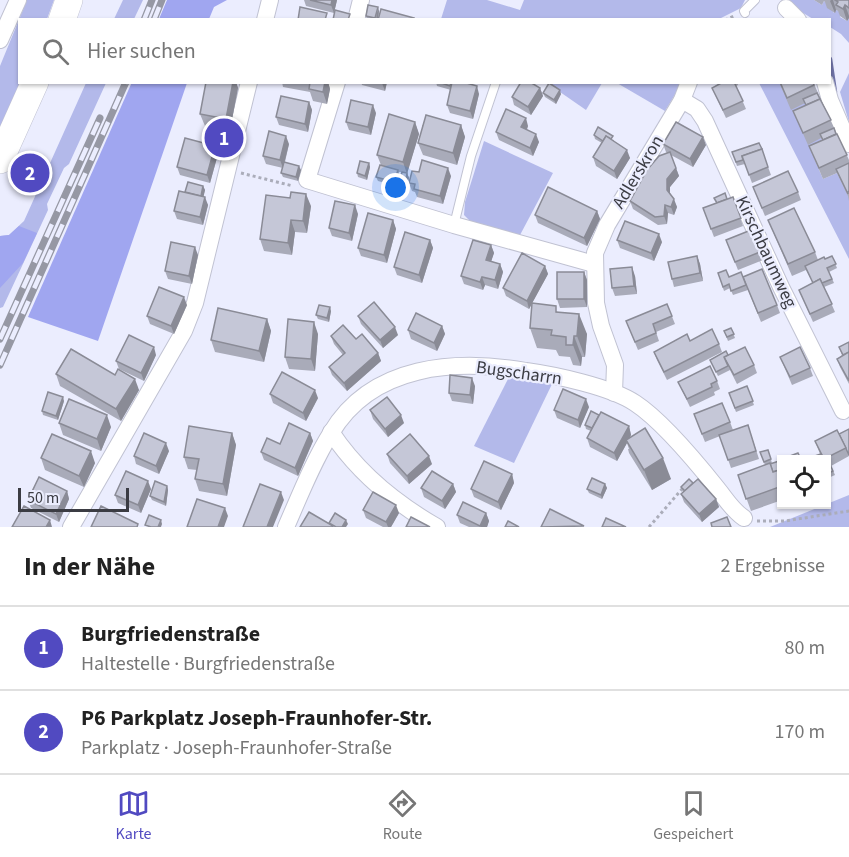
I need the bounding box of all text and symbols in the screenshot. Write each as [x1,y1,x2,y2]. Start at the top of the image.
search box [18,18,831,84]
icon: search [39,35,72,68]
text: Hier suchen [87,35,196,67]
pin: 1 [204,116,244,160]
street label: Adlerskron [606,131,670,213]
pin: 2 [10,150,50,195]
your location [381,173,410,202]
street label: Kirschbaumweg [729,192,803,312]
street label: Bugscharrn [474,355,564,391]
map controls [777,455,831,509]
button: locate [777,455,831,509]
scale bar [18,485,129,513]
text: 50 m [27,487,59,509]
text: In der Nähe [24,548,155,585]
text: 2 Ergebnisse [720,552,825,580]
text: Burgfriedenstraße [81,618,260,650]
text: 1 [38,634,49,662]
text: 80 m [785,634,825,662]
text: Haltestelle · Burgfriedenstraße [81,650,335,678]
text: P6 Parkplatz Joseph-Fraunhofer-Str. [81,702,432,734]
text: 2 [38,718,49,746]
text: 170 m [775,718,825,746]
text: Parkplatz · Joseph-Fraunhofer-Straße [81,734,392,762]
tab: Karte [116,787,152,845]
tab: Route [383,787,422,845]
tab: Gespeichert [653,787,733,845]

